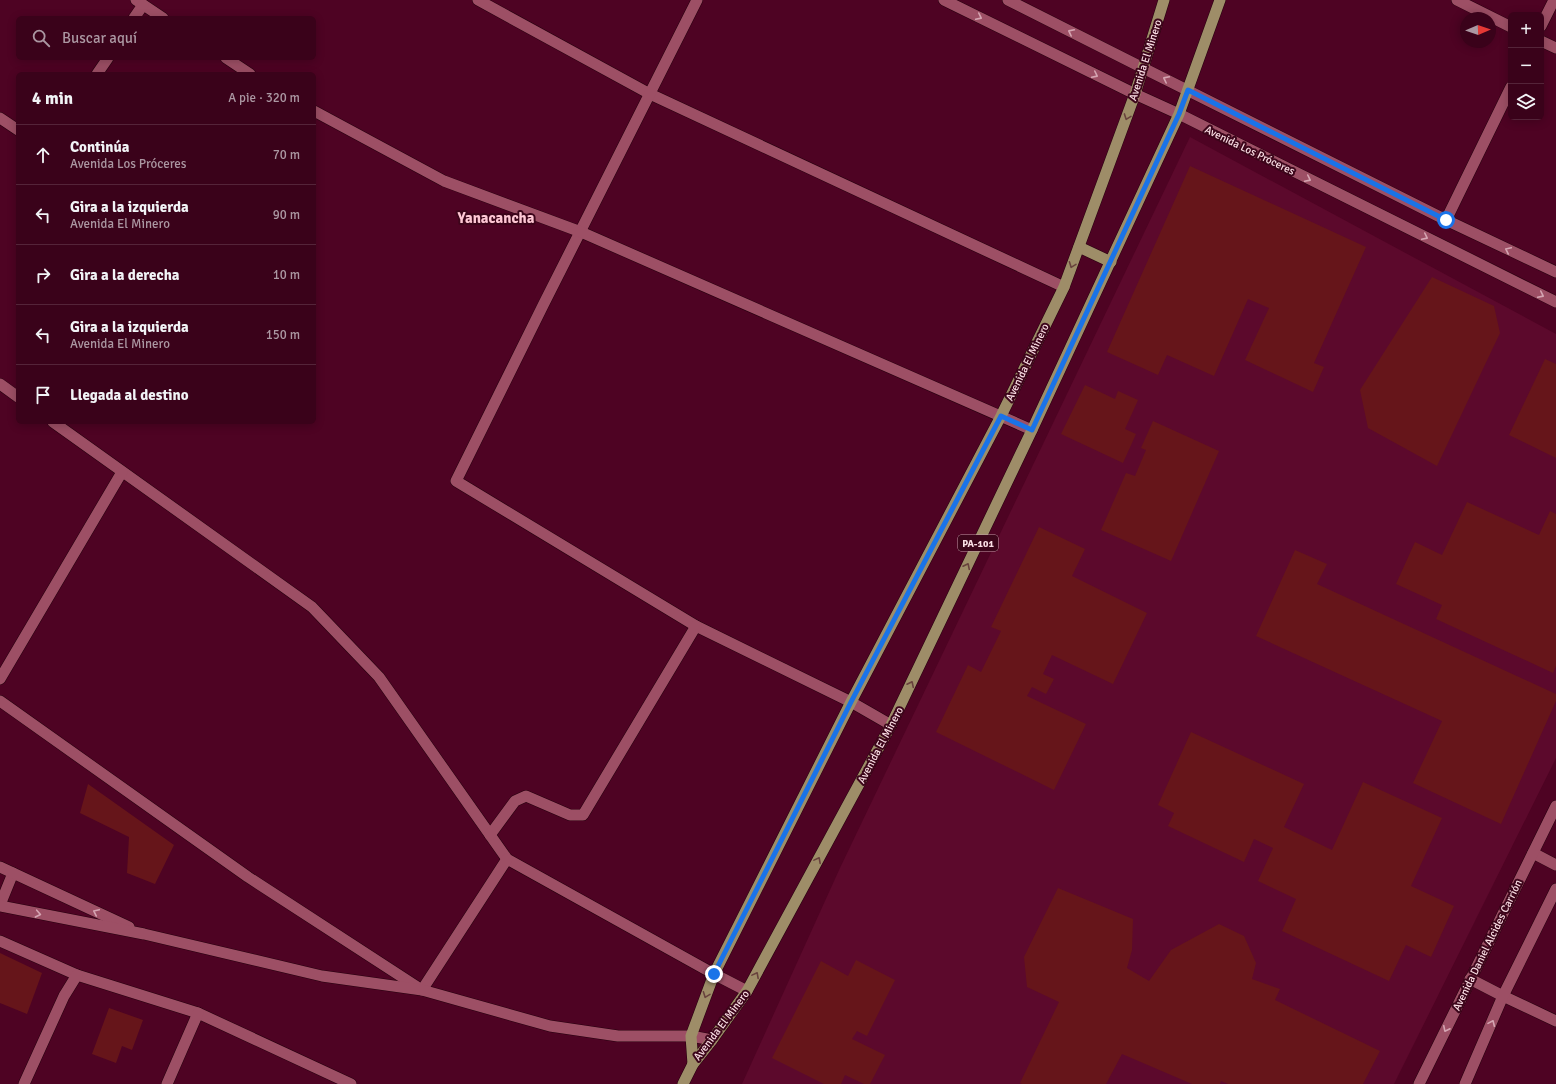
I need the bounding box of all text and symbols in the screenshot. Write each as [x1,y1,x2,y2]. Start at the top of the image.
one-way arrow [974,12,982,20]
north arrow [1460,12,1496,48]
map controls [1508,12,1544,120]
button: + [1508,12,1544,48]
search box [16,16,316,60]
street label: Avenida El Minero [1126,18,1165,102]
icon: search [30,27,52,49]
text: Buscar aquí [62,29,137,47]
one-way arrow [1068,29,1075,37]
button: − [1508,48,1544,84]
one-way arrow [1091,70,1099,78]
one-way arrow [1163,76,1170,84]
button: layers [1508,84,1544,120]
text: 4 min [32,88,73,109]
text: A pie · 320 m [228,90,300,106]
one-way arrow [1123,114,1131,121]
street label: Avenida Los Próceres [1203,123,1297,178]
text: Continúa [70,138,129,156]
icon: ahead [32,144,54,166]
text: 70 m [273,147,300,163]
text: Avenida Los Próceres [70,156,186,172]
one-way arrow [1304,174,1312,182]
text: Gira a la izquierda [70,198,189,216]
icon: left [32,204,54,226]
text: 90 m [273,207,300,223]
district label: Yanacancha [457,209,535,227]
route start [1437,211,1455,229]
text: Avenida El Minero [70,216,170,232]
one-way arrow [1421,232,1428,240]
one-way arrow [1505,247,1512,255]
one-way arrow [1069,262,1077,269]
icon: right [32,264,54,286]
text: Gira a la derecha [70,266,180,284]
text: 10 m [273,267,300,283]
one-way arrow [1537,290,1544,298]
text: Gira a la izquierda [70,318,189,336]
street label: Avenida El Minero [1003,321,1052,403]
icon: left [32,324,54,346]
text: 150 m [266,327,300,343]
text: Avenida El Minero [70,336,170,352]
icon: arrive [32,384,54,406]
text: Llegada al destino [70,386,189,404]
road number: PA-101 [958,535,998,551]
one-way arrow [962,563,970,571]
one-way arrow [906,680,914,688]
street label: Avenida El Minero [855,705,906,786]
one-way arrow [813,857,821,865]
street label: Avenida Daniel Alcides Carrión [1450,878,1525,1013]
one-way arrow [35,909,41,918]
one-way arrow [93,909,101,917]
route end [705,965,723,983]
one-way arrow [751,972,759,979]
street label: Avenida El Minero [691,987,752,1063]
one-way arrow [703,991,711,998]
one-way arrow [1487,1019,1495,1026]
one-way arrow [1443,1025,1451,1032]

